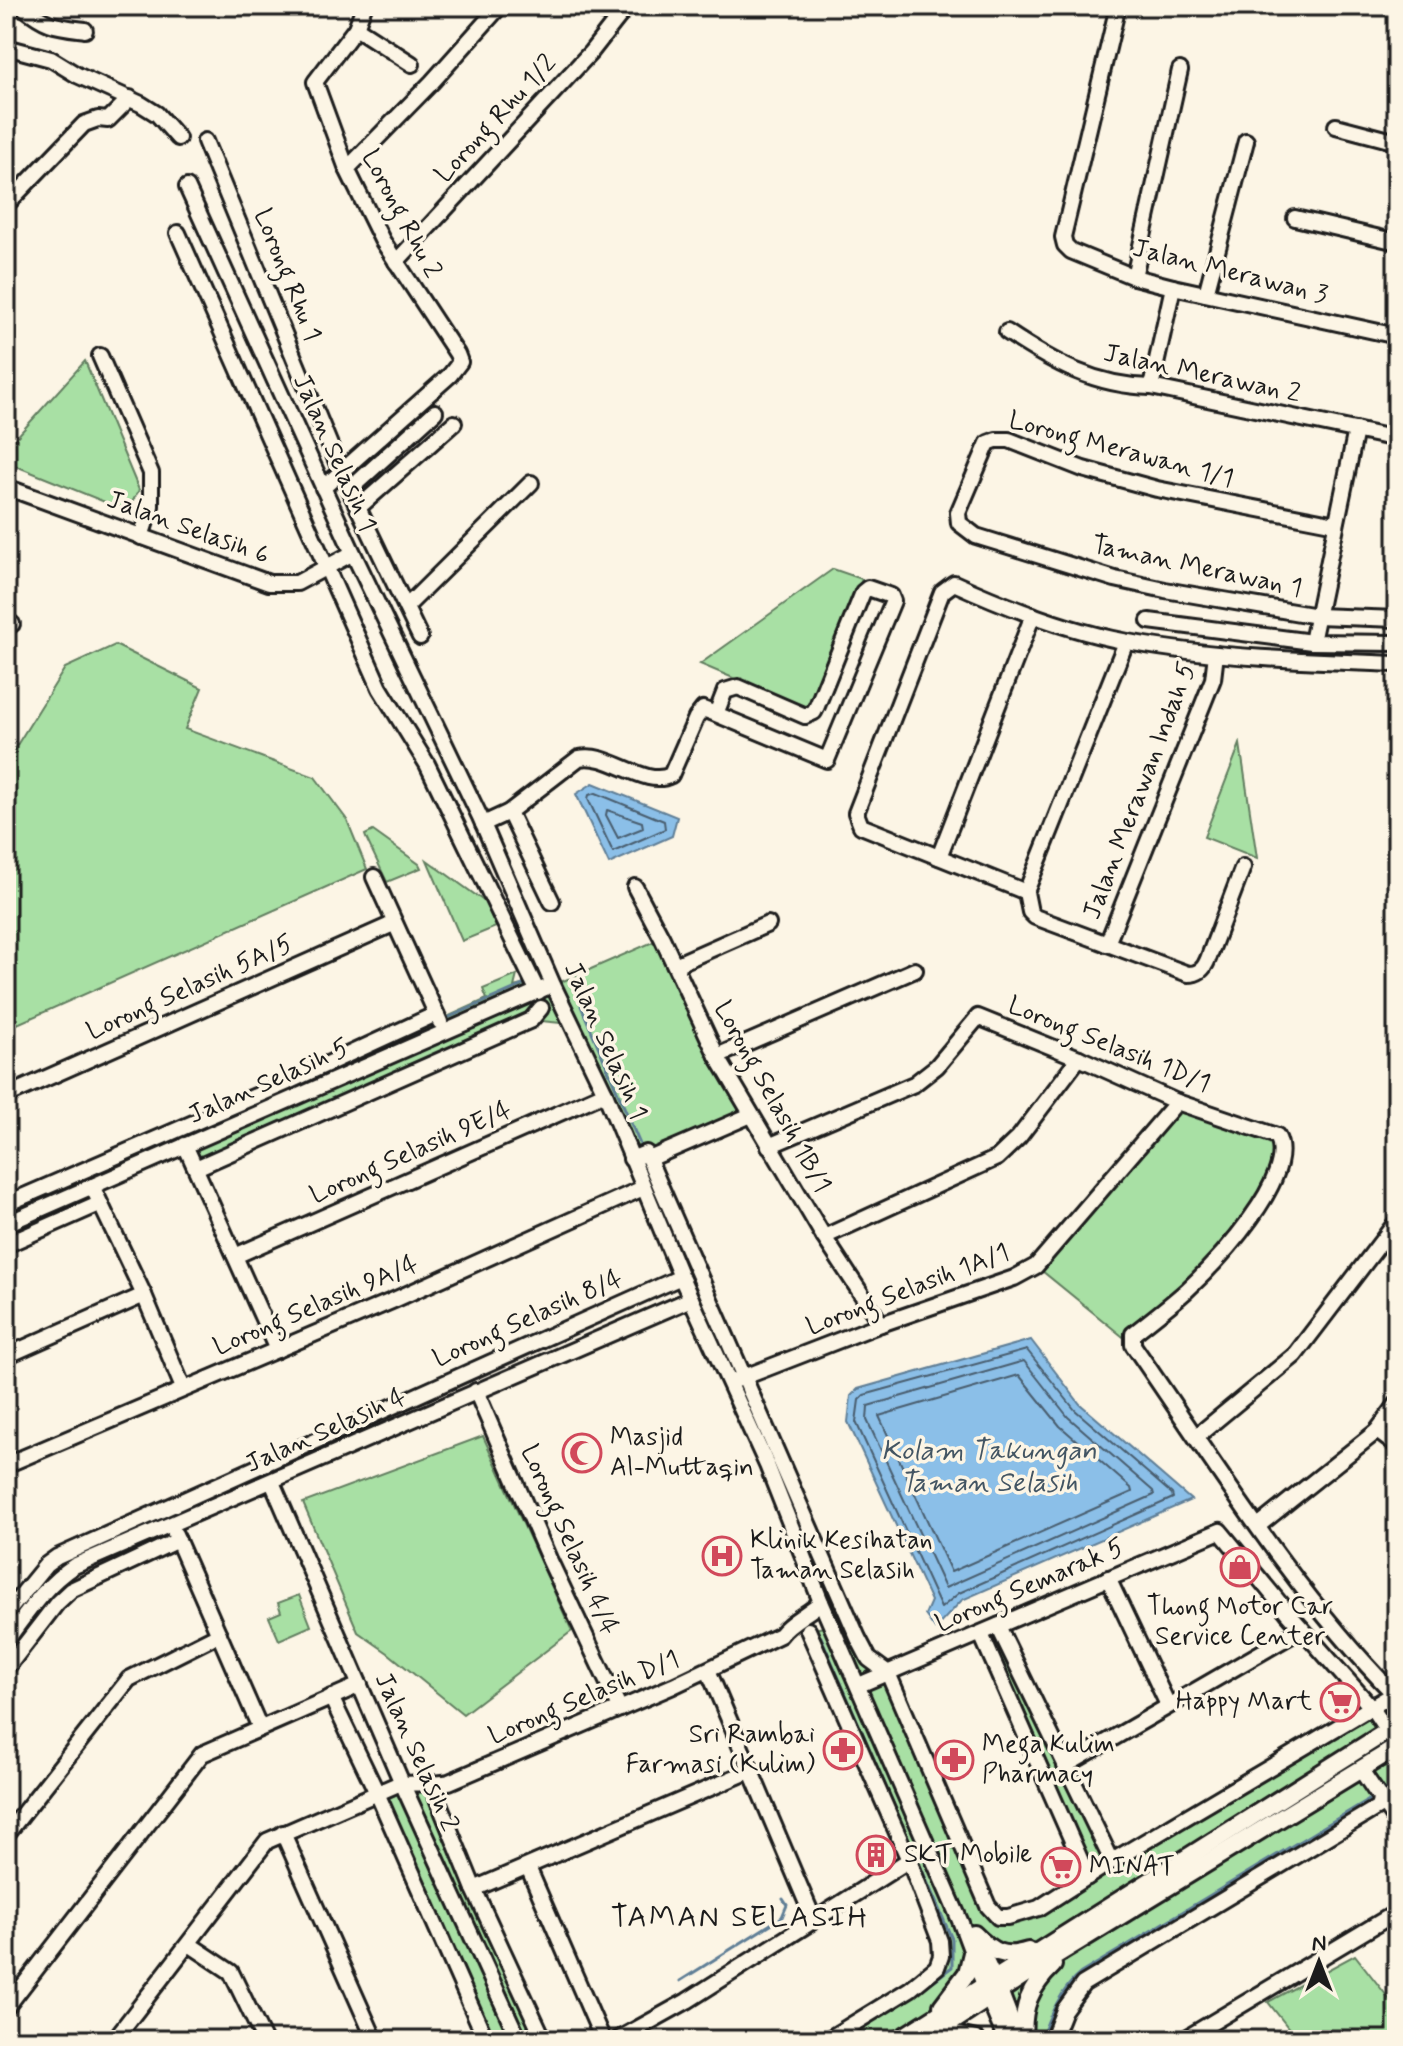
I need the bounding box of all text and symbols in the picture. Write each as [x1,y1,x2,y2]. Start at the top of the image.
street label: Lorong Rhu 1/2 [428,47,567,193]
street label: Lorong Rhu 2 [350,144,449,286]
street label: Lorong Rhu 1 [242,204,329,347]
street label: Jalan Merawan 3 [1129,231,1331,313]
street label: Jalan Merawan 2 [1100,337,1304,412]
street label: Jalan Selasih 1 [284,369,384,537]
street label: Lorong Merawan 1/1 [1004,404,1237,499]
street label: Jalan Selasih 6 [102,483,274,573]
street label: Taman Merawan 1 [1089,528,1305,606]
street label: Jalan Merawan Indah 5 [1075,658,1205,924]
street label: Lorong Selasih 5A/5 [81,927,300,1052]
street label: Jalan Selasih 1 [555,957,655,1125]
street label: Lorong Selasih 1D/1 [1002,989,1215,1104]
street label: Lorong Selasih 1B/1 [703,995,839,1200]
street label: Jalan Selasih 5 [183,1031,355,1133]
street label: Lorong Selasih 9E/4 [305,1093,518,1215]
street label: Lorong Selasih 1A/1 [802,1236,1015,1347]
street label: Lorong Selasih 9A/4 [208,1248,425,1367]
street label: Lorong Selasih 8/4 [428,1262,629,1379]
street label: Jalan Selasih 4 [240,1380,412,1482]
place label: Masjid Al-Muttaqin [610,1421,754,1485]
mosque icon: Masjid Al-Muttaqin [561,1432,603,1474]
water label: Kolam Takungan Taman Selasih [881,1433,1097,1502]
street label: Lorong Selasih 4/4 [509,1440,626,1642]
place label: Klinik Kesihatan Taman Selasih [750,1524,933,1588]
street label: Lorong Semarak 5 [930,1531,1131,1644]
hospital icon: Klinik Kesihatan Taman Selasih [701,1535,743,1577]
shop icon: Thong Motor Car Service Center [1219,1546,1261,1588]
place label: Thong Motor Car Service Center [1147,1590,1333,1654]
street label: Lorong Selasih D/1 [484,1643,686,1756]
street label: Jalan Selasih 2 [366,1667,466,1837]
supermarket icon: Happy Mart [1319,1681,1361,1723]
place label: Happy Mart [1176,1685,1312,1719]
place label: Sri Rambai Farmasi (Kulim) [626,1718,815,1782]
place label: Mega Kulim Pharmacy [982,1728,1115,1792]
pharmacy icon: Sri Rambai Farmasi (Kulim) [822,1729,864,1771]
pharmacy icon: Mega Kulim Pharmacy [933,1739,975,1781]
building icon: SKT Mobile [855,1834,897,1876]
place label: SKT Mobile [904,1838,1032,1872]
supermarket icon: MINAT [1040,1846,1082,1888]
place label: MINAT [1089,1850,1175,1884]
district label: TAMAN SELASIH [611,1898,869,1937]
north arrow [1279,1922,1359,2002]
text: N [1312,1930,1326,1958]

